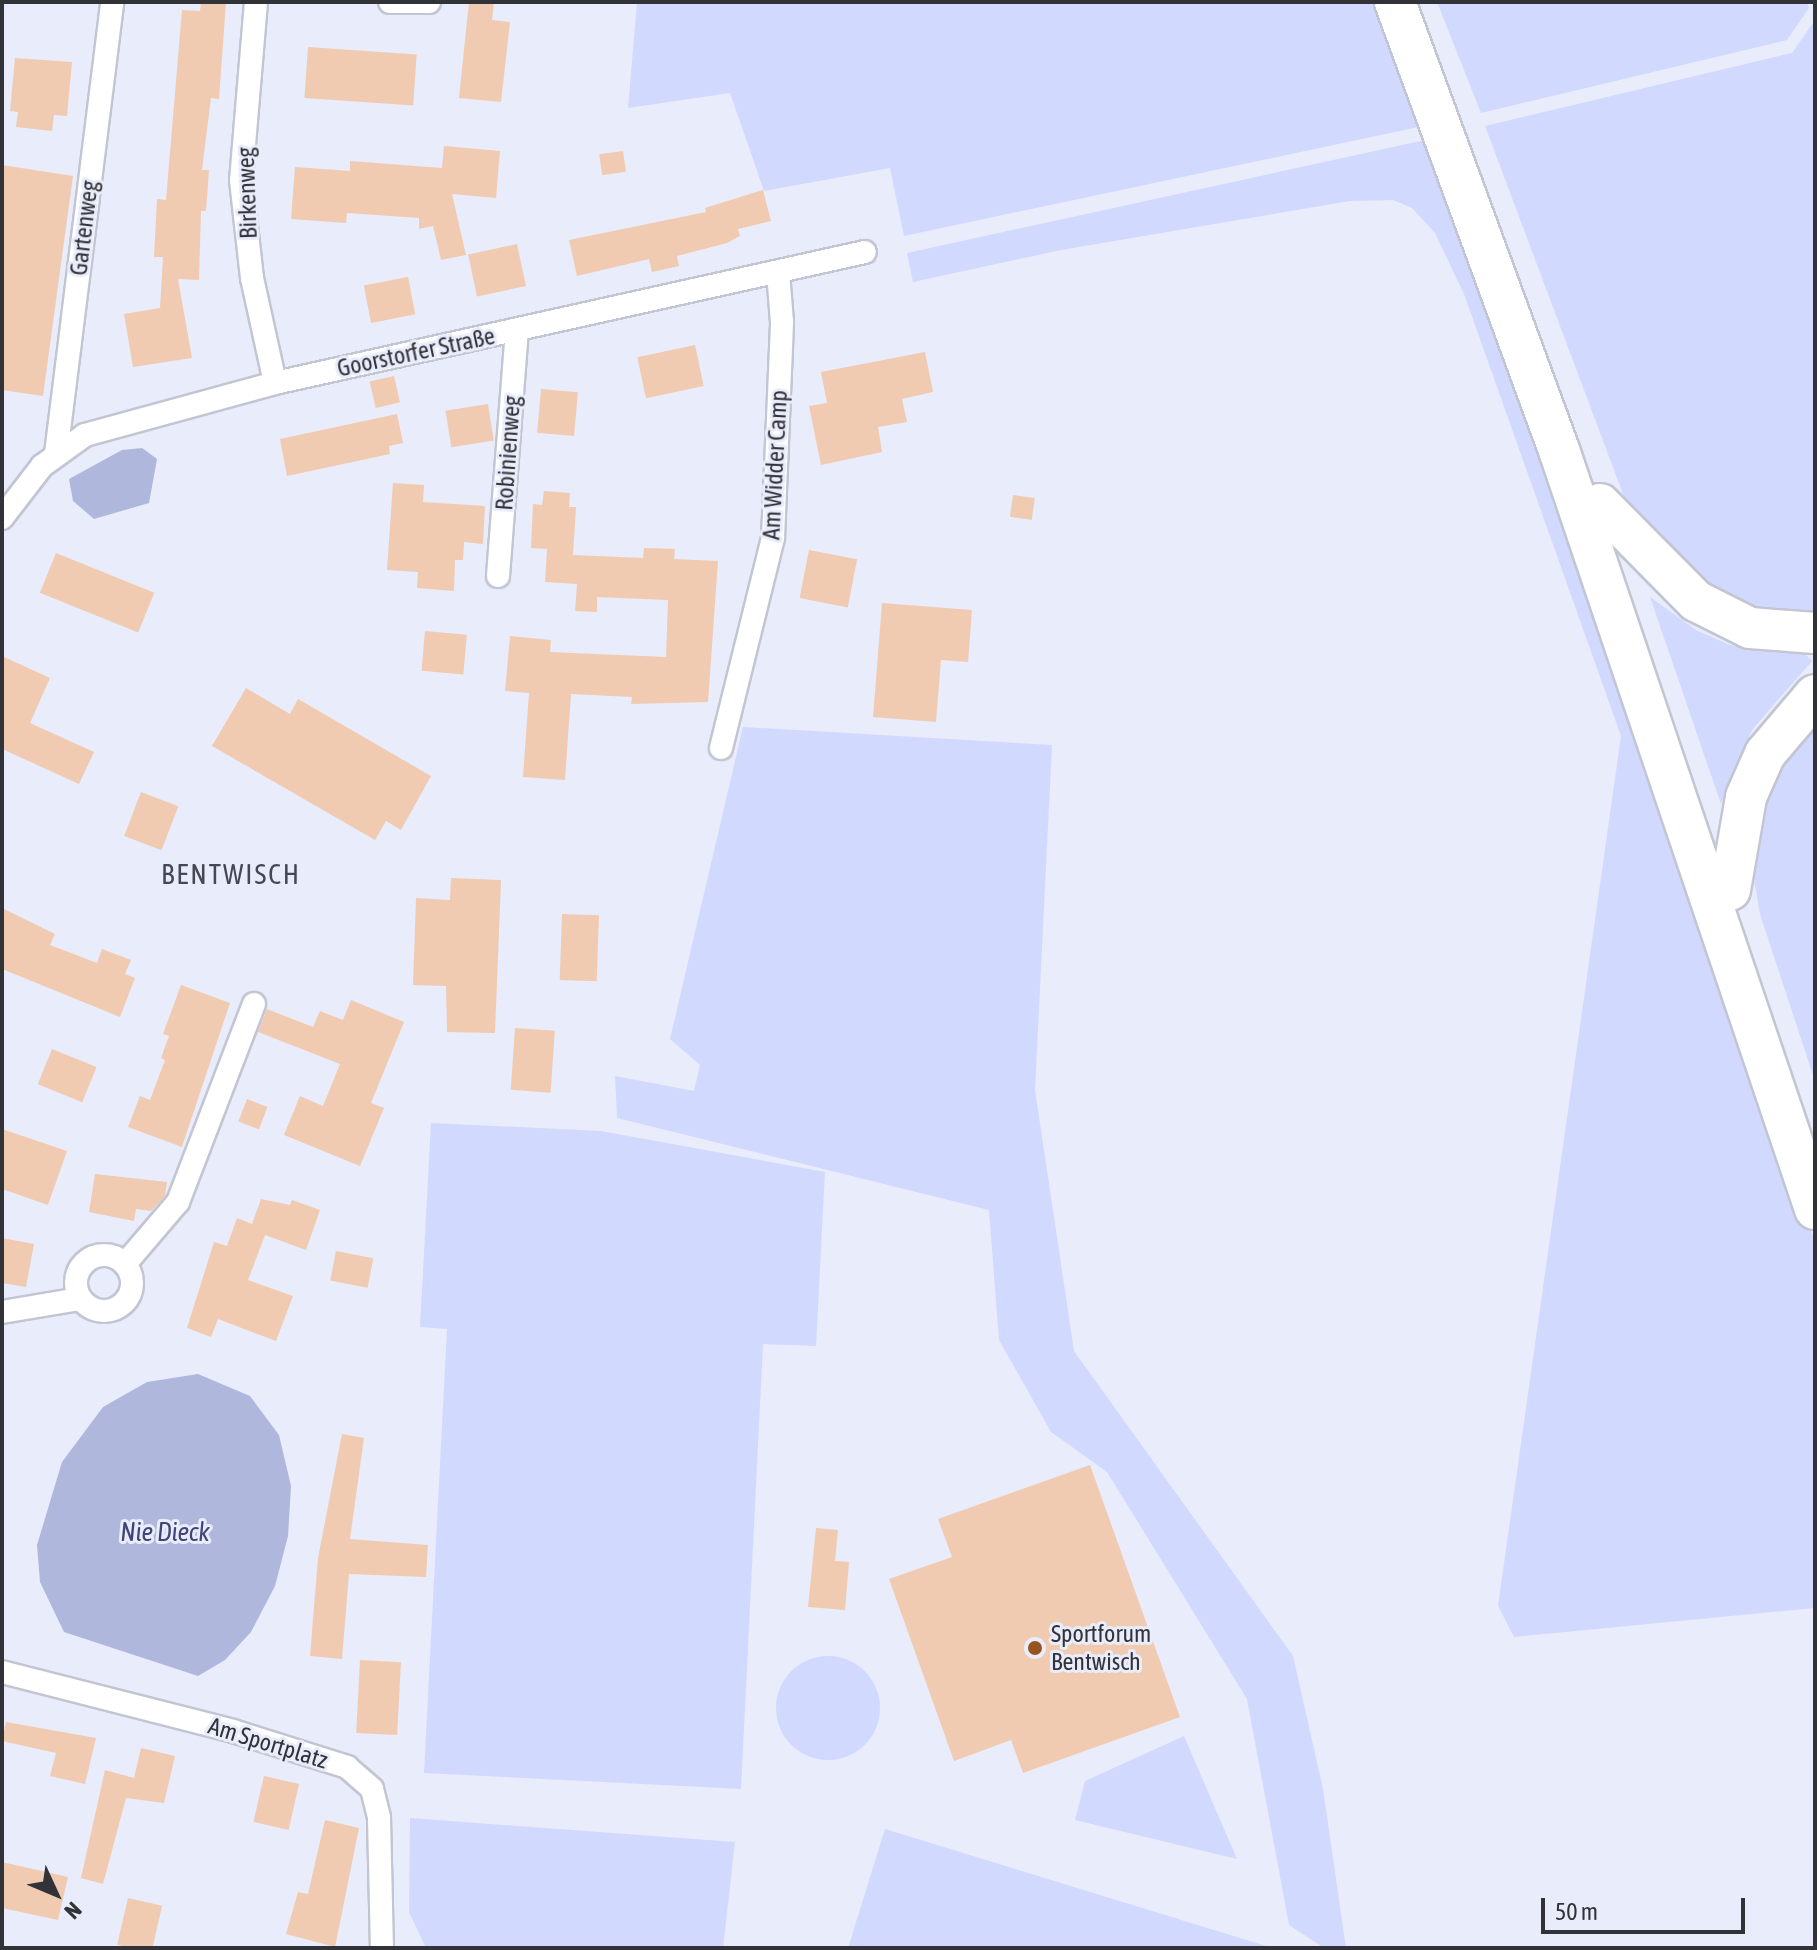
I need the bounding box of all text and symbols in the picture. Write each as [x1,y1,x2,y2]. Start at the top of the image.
street label: Birkenweg [231,147,263,239]
street label: Gartenweg [64,179,104,277]
street label: Goorstorfer Straße [335,321,497,383]
street label: Am Widder Camp [757,389,793,541]
street label: Robinienweg [490,395,526,511]
district label: BENTWISCH [161,857,301,891]
water label: Nie Dieck [120,1517,210,1549]
place label: Sportforum Bentwisch [1051,1620,1151,1676]
marker: Sportforum Bentwisch [1026,1639,1044,1657]
street label: Am Sportplatz [205,1711,331,1775]
north arrow [16,1854,96,1934]
scale bar [1545,1882,1749,1932]
text: N [59,1897,87,1924]
text: 50 m [1555,1898,1598,1925]

